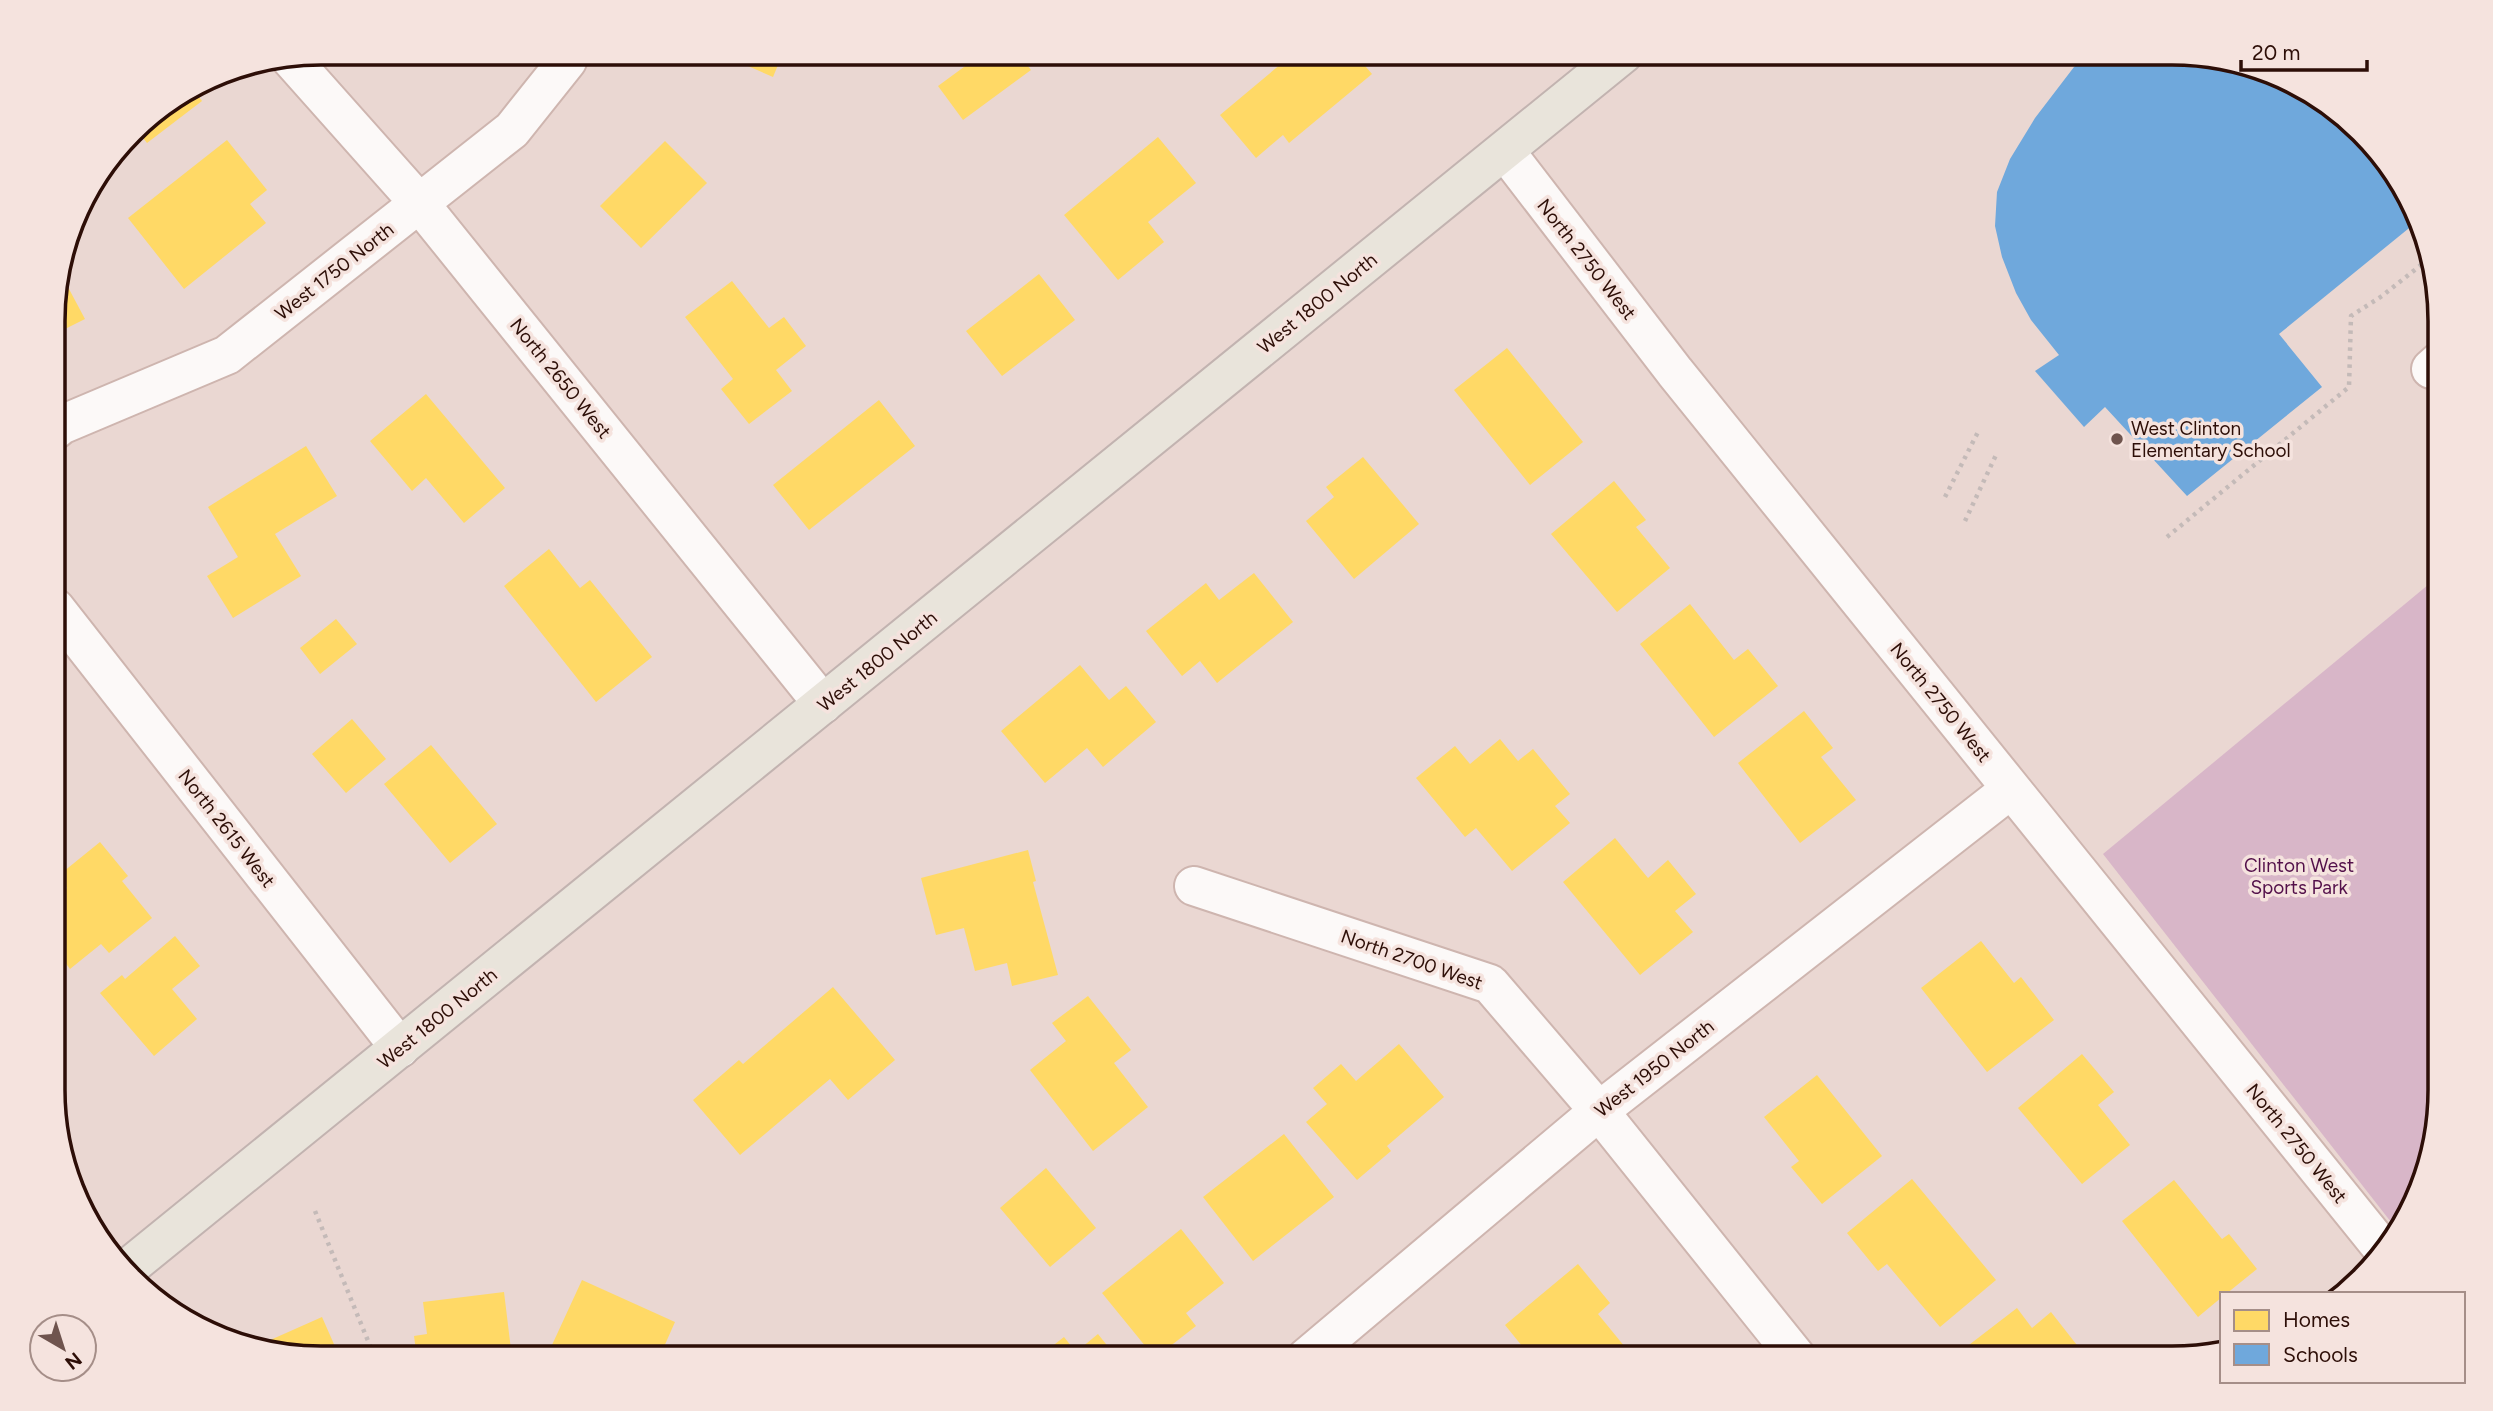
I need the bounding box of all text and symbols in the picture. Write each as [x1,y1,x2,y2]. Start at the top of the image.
scale bar [2241,28,2367,72]
text: 20 m [2252,40,2300,65]
street label: North 2750 West [1532,194,1641,324]
street label: West 1750 North [270,218,398,325]
street label: West 1800 North [1253,248,1382,359]
street label: North 2650 West [505,314,616,443]
place label: West Clinton Elementary School [2131,417,2291,462]
marker: West Clinton Elementary School [2109,431,2125,447]
street label: West 1800 North [813,606,942,717]
street label: North 2750 West [1885,638,1996,767]
street label: North 2615 West [173,765,280,892]
park label: Clinton West Sports Park [2244,854,2354,899]
street label: North 2700 West [1338,924,1486,995]
street label: West 1800 North [373,963,502,1074]
street label: West 1950 North [1590,1015,1718,1122]
street label: North 2750 West [2241,1079,2352,1208]
legend [2220,1292,2465,1383]
text: Homes [2283,1307,2350,1332]
north arrow [28,1313,98,1383]
text: Schools [2283,1342,2358,1367]
text: N [60,1347,86,1374]

